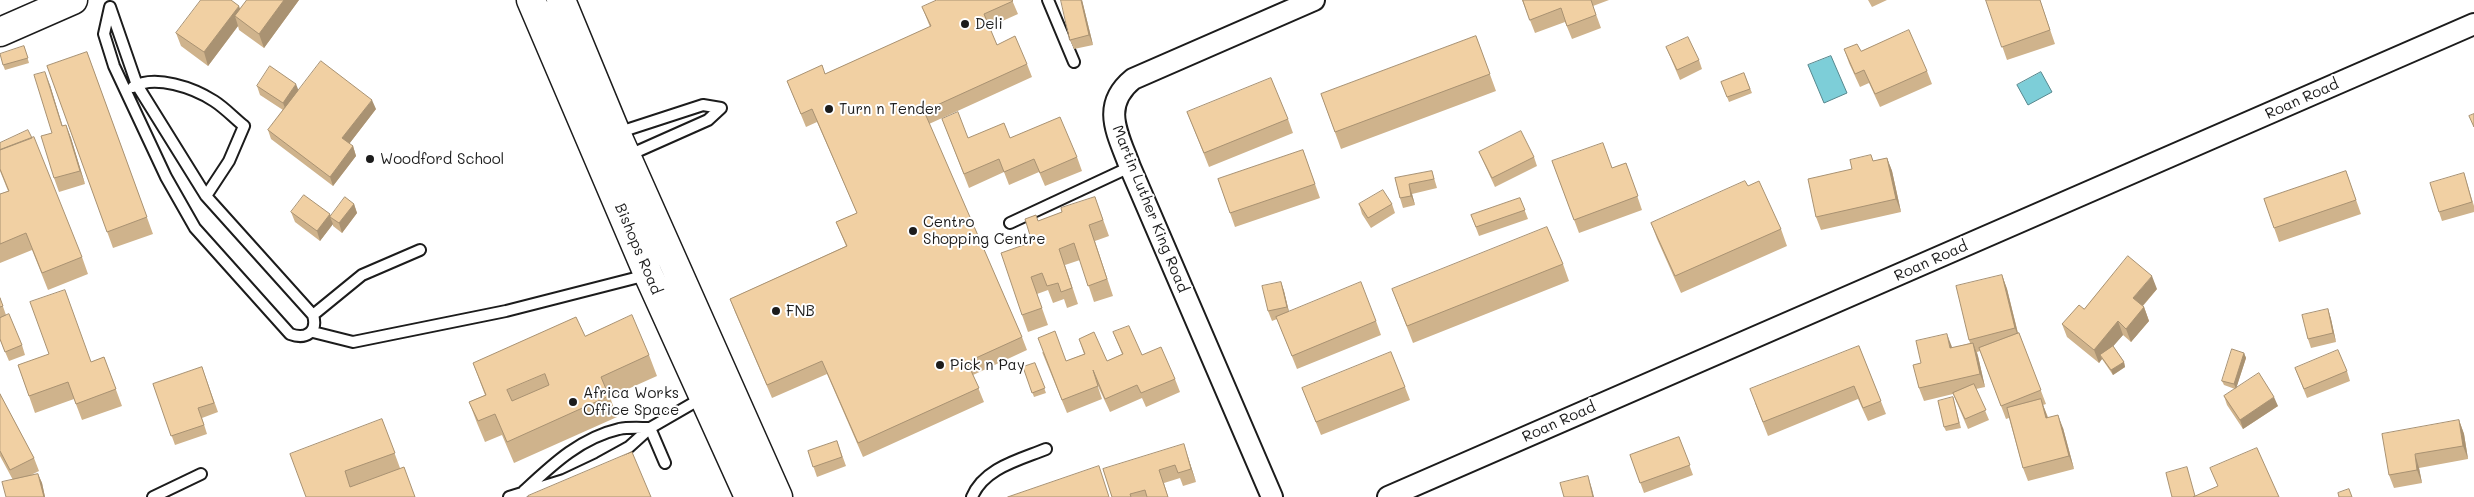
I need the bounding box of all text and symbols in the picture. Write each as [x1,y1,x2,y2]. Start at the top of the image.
place label: Deli [975,15,1003,33]
marker: Deli [959,18,971,30]
street label: Roan Road [2263,75,2341,123]
place label: Turn n Tender [839,100,942,118]
marker: Turn n Tender [823,103,835,115]
street label: Martin Luther King Road [1108,123,1192,295]
place label: Woodford School [380,150,504,168]
marker: Woodford School [364,153,376,165]
street label: Bishops Road [611,201,665,297]
place label: Centro Shopping Centre [923,213,1045,248]
marker: Centro Shopping Centre [907,225,919,237]
street label: Roan Road [1892,237,1970,285]
place label: FNB [786,302,815,320]
marker: FNB [770,305,782,317]
place label: Pick n Pay [950,356,1025,374]
marker: Pick n Pay [934,359,946,371]
place label: Africa Works Office Space [583,384,679,419]
marker: Africa Works Office Space [567,396,579,408]
street label: Roan Road [1520,398,1598,446]

